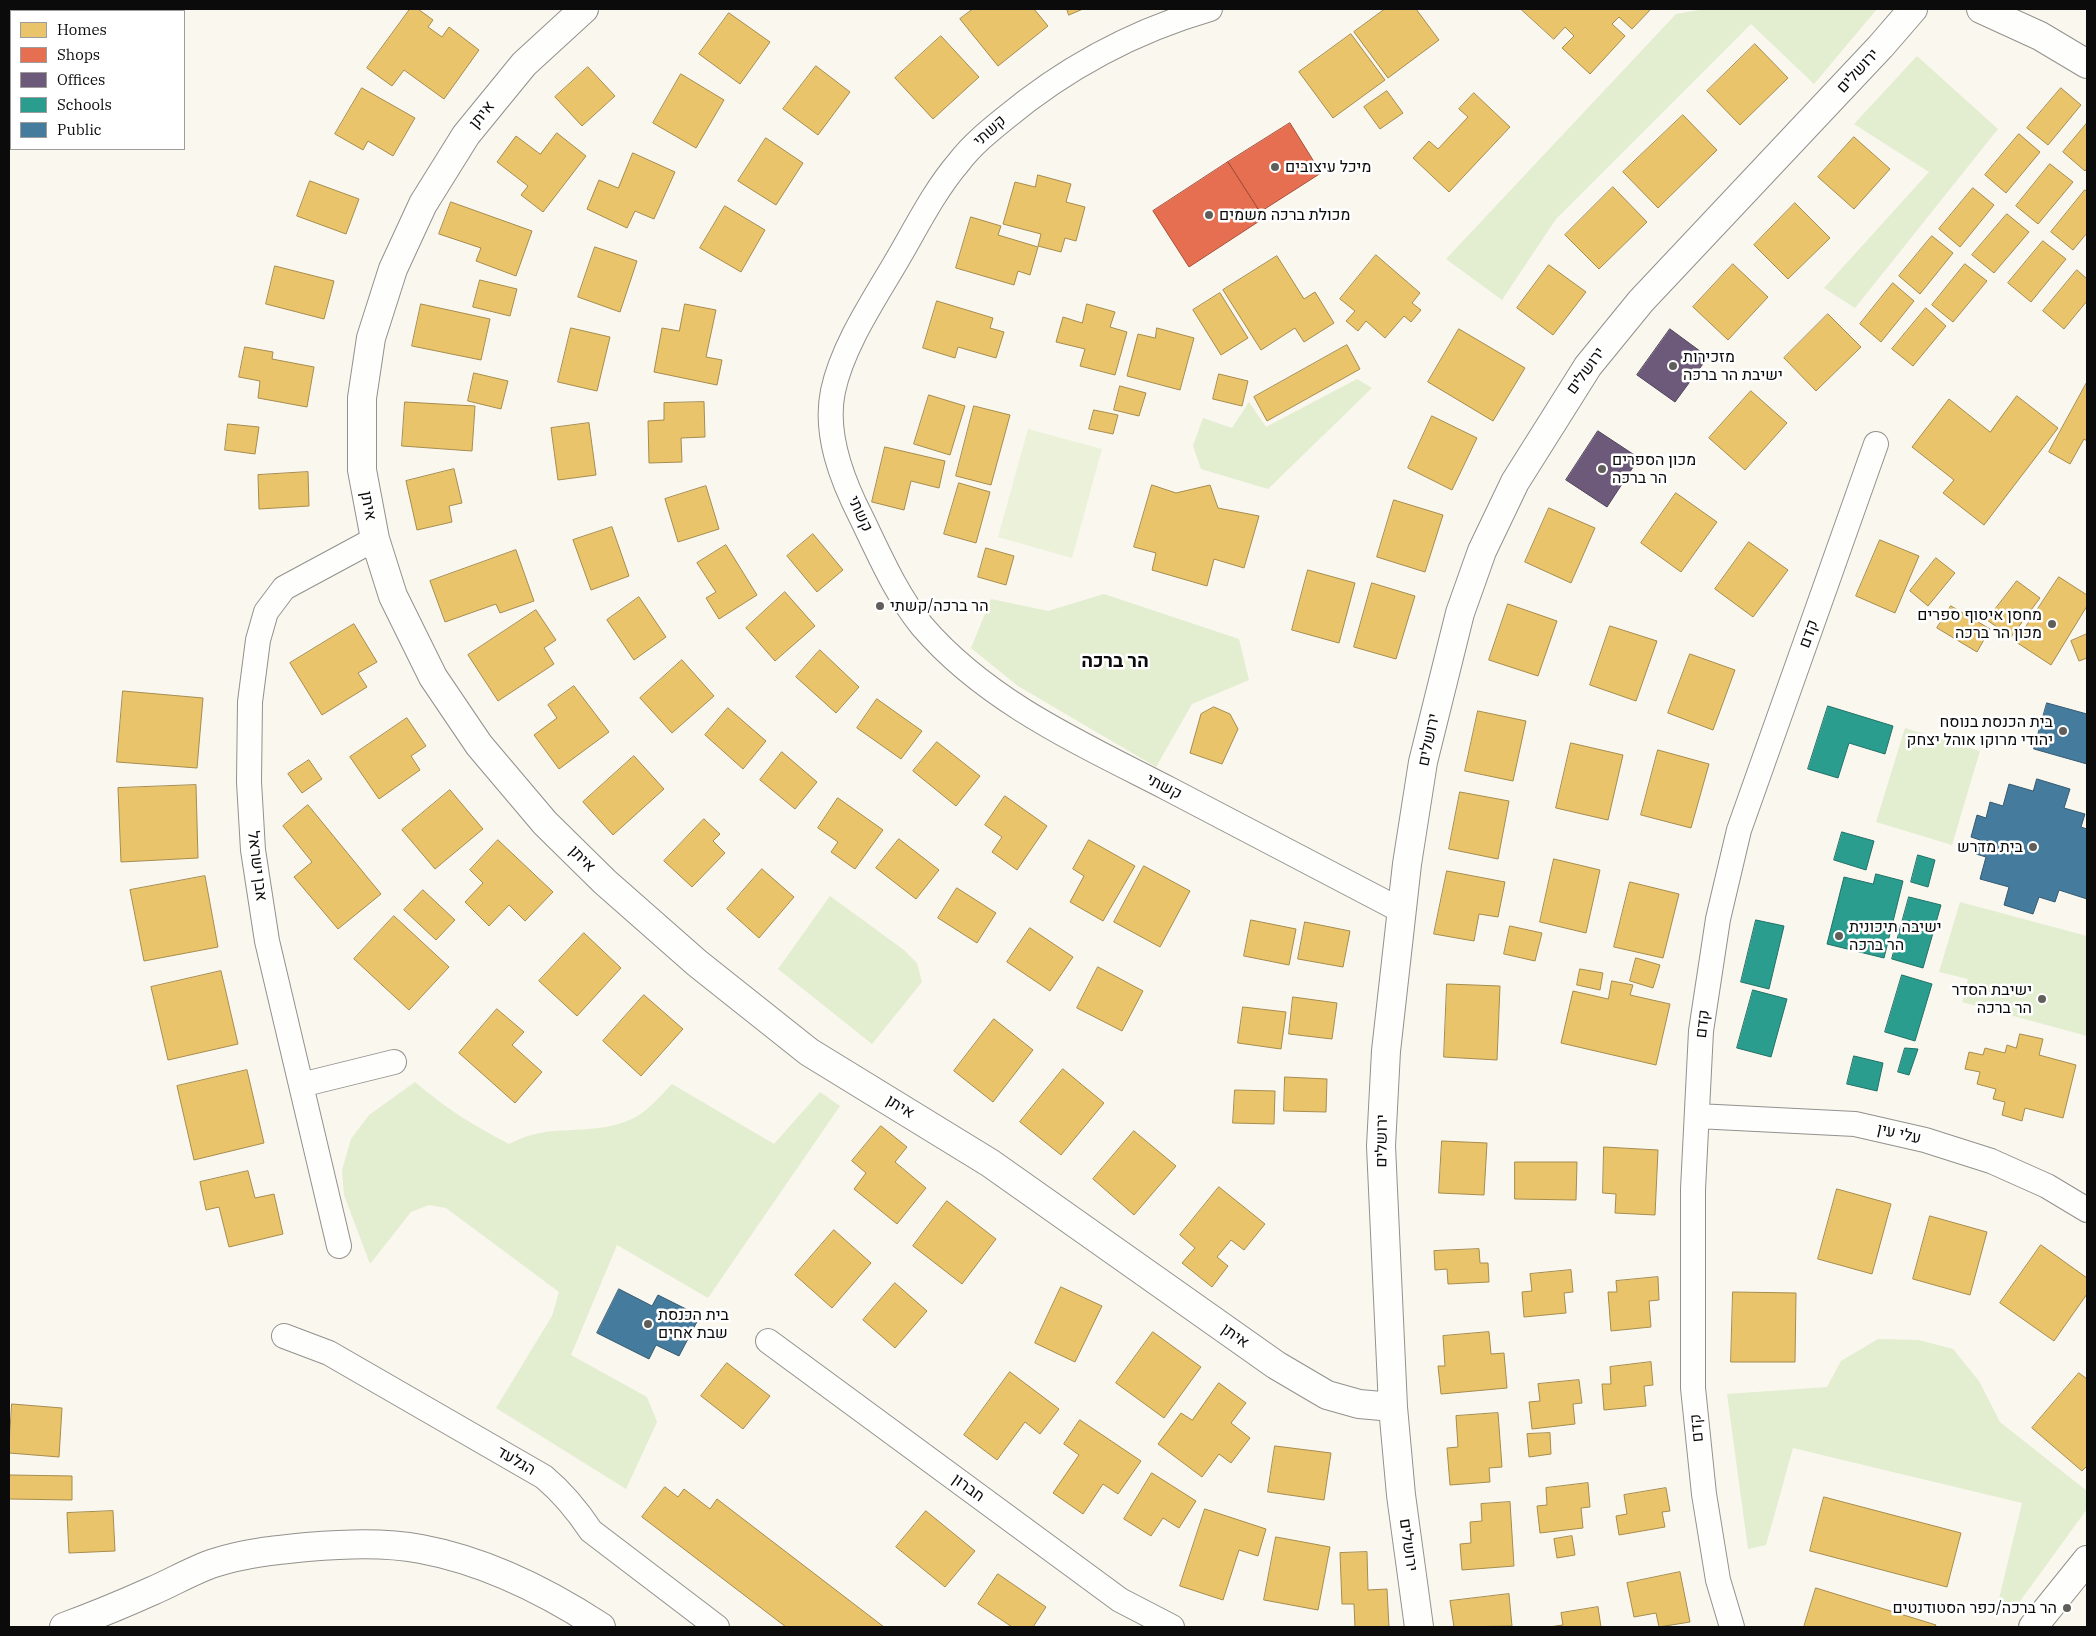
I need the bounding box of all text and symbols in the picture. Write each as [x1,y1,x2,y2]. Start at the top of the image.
legend [10,10,185,150]
text: Homes [57,20,107,39]
text: Shops [57,45,100,64]
street label: ירושלים [1833,45,1883,97]
text: Offices [57,70,105,89]
text: Schools [57,95,112,114]
street label: איתן [465,97,499,133]
street label: קשתי [970,111,1010,151]
text: Public [57,120,102,139]
place label: מיכל עיצובים [1285,157,1371,177]
marker: מיכל עיצובים [1269,161,1281,173]
place label: מכולת ברכה משמים [1219,205,1350,225]
marker: מכולת ברכה משמים [1203,209,1215,221]
street label: ירושלים [1563,344,1609,398]
place label: מזכירות ישיבת הר ברכה [1683,347,1783,385]
marker: מזכירות ישיבת הר ברכה [1667,360,1679,372]
place label: מכון הספרים הר ברכה [1612,450,1696,488]
marker: מכון הספרים הר ברכה [1596,463,1608,475]
street label: איתן [356,490,380,522]
street label: קשתי [843,493,877,535]
place label: הר ברכה/קשתי [890,596,989,616]
marker: הר ברכה/קשתי [874,600,886,612]
place label: מחסן איסוף ספרים מכון הר ברכה [1917,605,2042,643]
street label: קדם [1795,617,1823,651]
marker: מחסן איסוף ספרים מכון הר ברכה [2046,618,2058,630]
district label: הר ברכה [1081,651,1149,673]
street label: ירושלים [1414,712,1444,768]
place label: בית הכנסת בנוסח יהודי מרוקו אוהל יצחק [1907,712,2053,750]
marker: בית הכנסת בנוסח יהודי מרוקו אוהל יצחק [2057,725,2069,737]
street label: קשתי [1143,770,1185,804]
street label: אבן ישראל [243,830,271,902]
place label: בית מדרש [1957,837,2023,857]
marker: בית מדרש [2027,841,2039,853]
street label: איתן [565,842,599,876]
place label: ישיבה תיכונית הר ברכה [1849,917,1942,955]
marker: ישיבה תיכונית הר ברכה [1833,930,1845,942]
place label: ישיבת הסדר הר ברכה [1952,980,2032,1018]
marker: ישיבת הסדר הר ברכה [2036,993,2048,1005]
street label: קדם [1692,1009,1714,1039]
street label: איתן [882,1091,918,1123]
street label: ירושלים [1372,1114,1392,1168]
street label: עלי עין [1875,1120,1923,1148]
place label: בית הכנסת שבת אחים [658,1305,729,1343]
marker: בית הכנסת שבת אחים [642,1318,654,1330]
street label: איתן [1217,1320,1253,1352]
street label: קדם [1686,1413,1708,1443]
street label: הגלעד [493,1442,539,1480]
street label: חברון [948,1470,988,1506]
street label: ירושלים [1395,1517,1421,1573]
place label: הר ברכה/כפר הסטודנטים [1893,1598,2057,1618]
marker: הר ברכה/כפר הסטודנטים [2061,1602,2073,1614]

